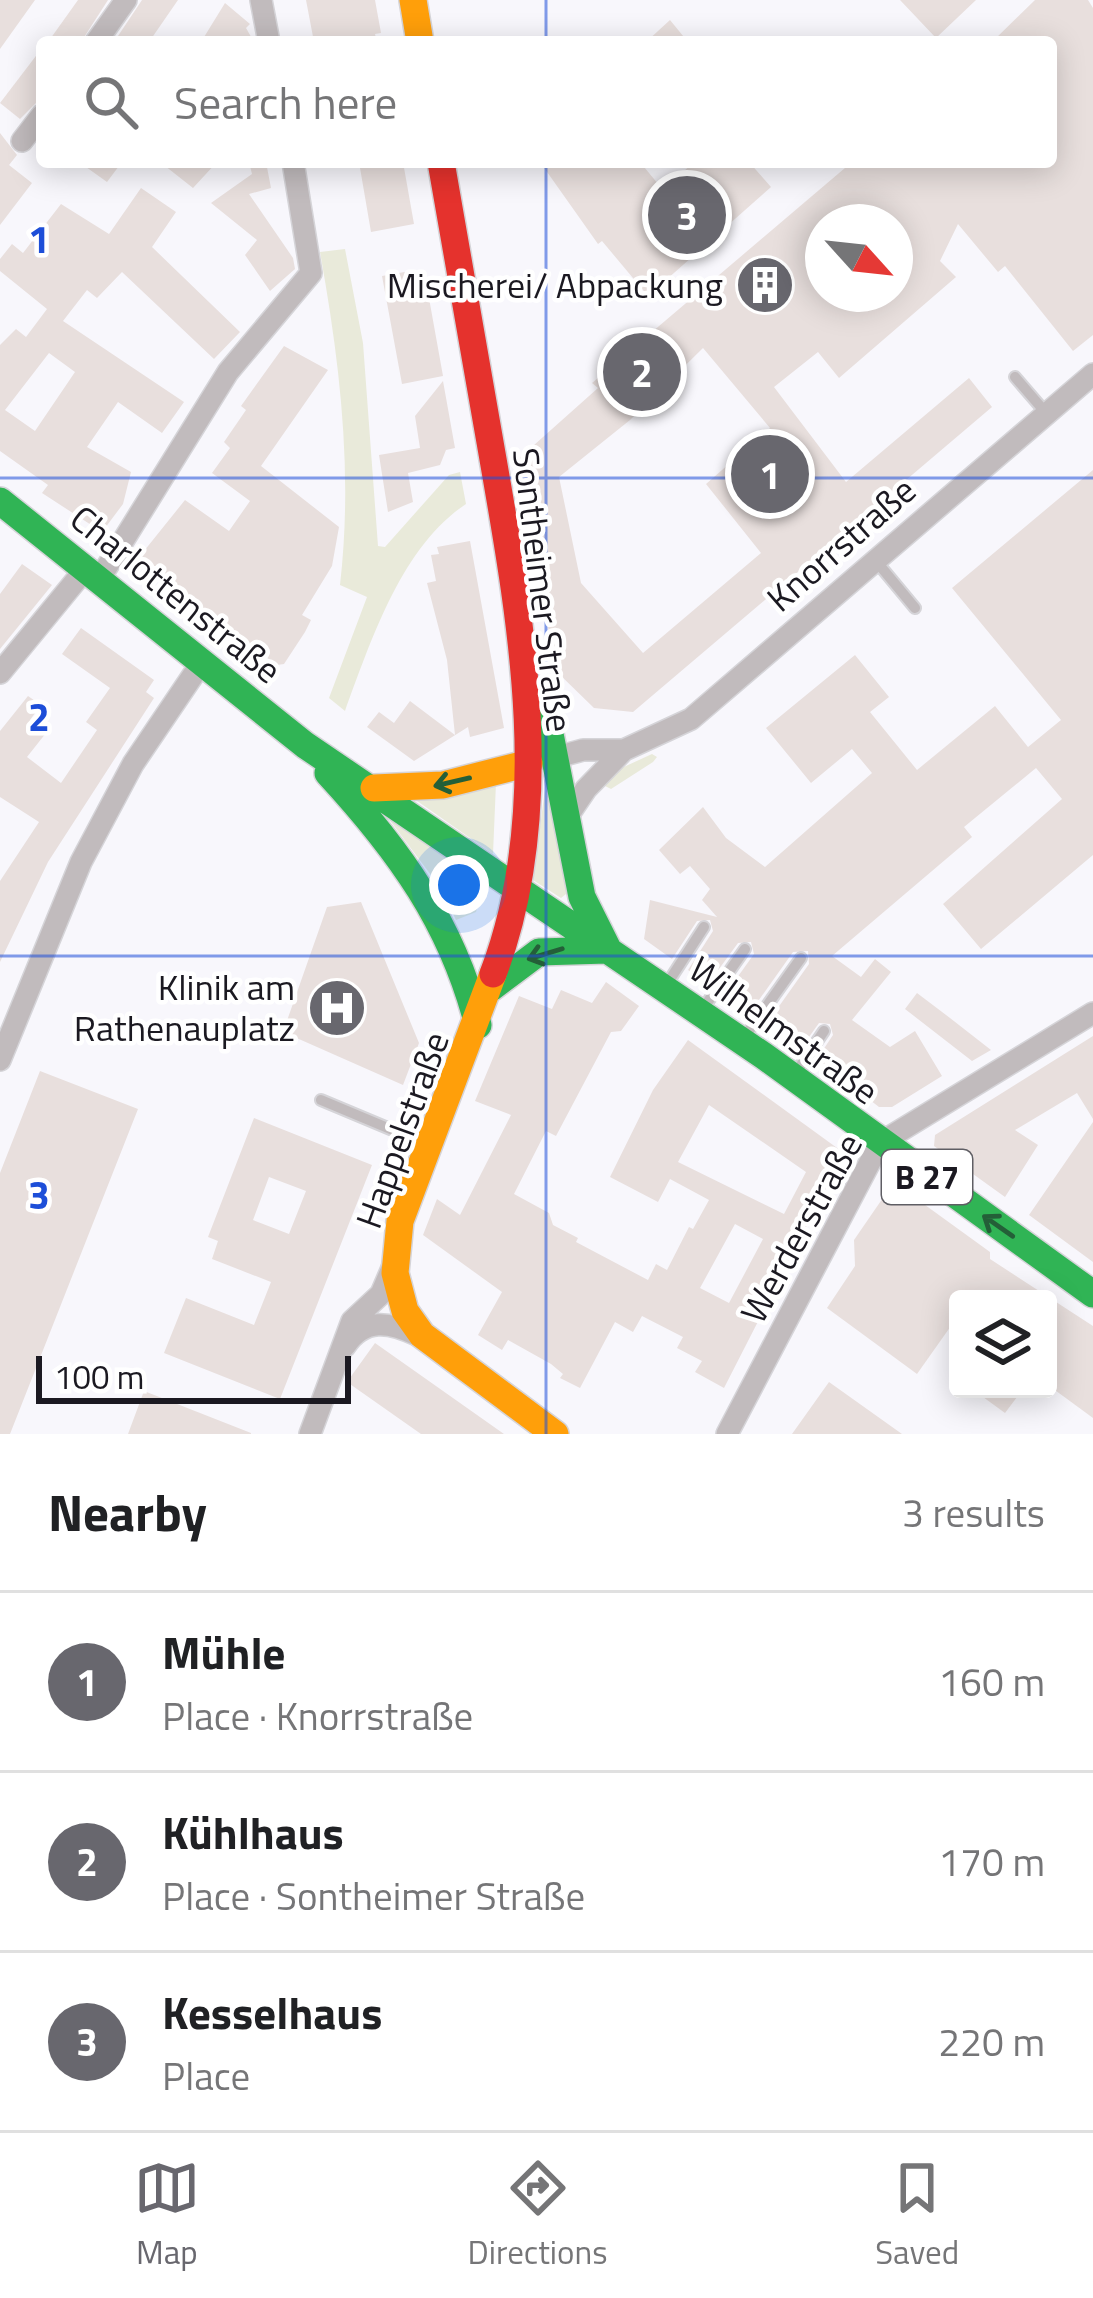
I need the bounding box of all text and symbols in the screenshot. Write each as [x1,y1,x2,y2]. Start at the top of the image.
search box [36,36,1057,168]
text: Search here [174,68,397,136]
icon: search [78,69,144,135]
pin: 3 [648,170,726,260]
north arrow [805,204,913,312]
text: 1 [28,209,50,268]
building icon: Mischerei/ Abpackung [734,254,796,316]
place label: Mischerei/ Abpackung [387,257,723,312]
pin: 2 [603,327,681,417]
pin: 1 [731,429,809,519]
street label: Sontheimer Straße [499,445,588,735]
street label: Knorrstraße [754,463,928,624]
street label: Charlottenstraße [59,491,294,696]
text: 2 [28,687,50,746]
one-way arrow [433,771,471,794]
your location [429,855,489,915]
street label: Wilhelmstraße [678,942,891,1117]
one-way arrow [526,944,564,966]
place label: Klinik am Rathenauplatz [74,959,295,1055]
hospital icon: Klinik am Rathenauplatz [306,977,368,1039]
street label: Happelstraße [341,1024,463,1236]
street label: Werderstraße [726,1123,875,1333]
road number: B 27 [882,1150,972,1204]
text: 3 [28,1165,50,1224]
one-way arrow [982,1214,1015,1239]
map controls [949,1290,1057,1398]
button: layers [949,1290,1057,1398]
scale bar [36,1350,351,1403]
text: 100 m [54,1352,144,1402]
text: Nearby [48,1473,207,1551]
text: 3 results [902,1483,1045,1542]
text: Mühle [162,1618,285,1686]
text: 1 [76,1652,98,1711]
text: 160 m [938,1652,1045,1711]
text: Place · Knorrstraße [162,1686,473,1745]
text: Kühlhaus [162,1798,344,1866]
text: 2 [76,1832,98,1891]
text: 170 m [938,1832,1045,1891]
text: Place · Sontheimer Straße [162,1866,585,1925]
text: Kesselhaus [162,1978,382,2046]
text: 3 [76,2012,98,2071]
text: 220 m [938,2012,1045,2071]
text: Place [162,2046,250,2105]
tab: Map [134,2155,200,2277]
tab: Directions [468,2155,607,2277]
tab: Saved [875,2155,959,2277]

